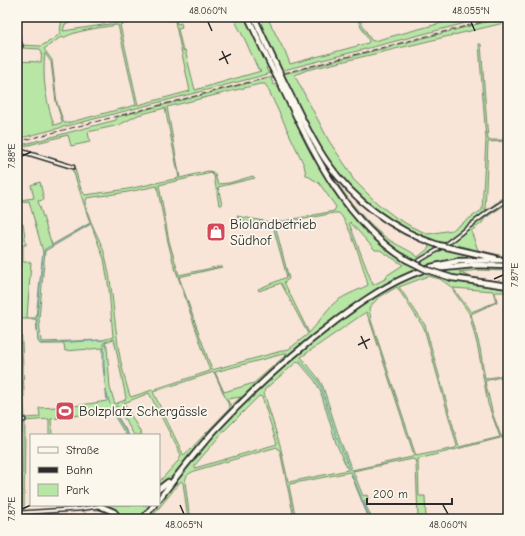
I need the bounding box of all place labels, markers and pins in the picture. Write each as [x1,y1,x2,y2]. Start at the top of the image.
place label: Biolandbetrieb Südhof [230,216,316,249]
shop icon: Biolandbetrieb Südhof [205,221,227,243]
sports icon: Bolzplatz Schergässle [54,400,76,422]
place label: Bolzplatz Schergässle [79,403,207,420]

